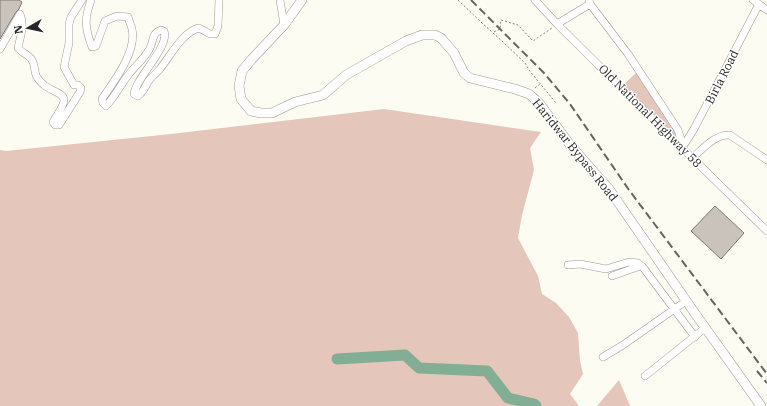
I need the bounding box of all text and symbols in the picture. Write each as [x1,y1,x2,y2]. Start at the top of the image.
north arrow [8,8,48,48]
text: N [10,24,26,35]
street label: Birla Road [702,47,742,106]
street label: Old National Highway 58 [596,61,705,170]
street label: Haridwar Bypass Road [529,95,621,204]

